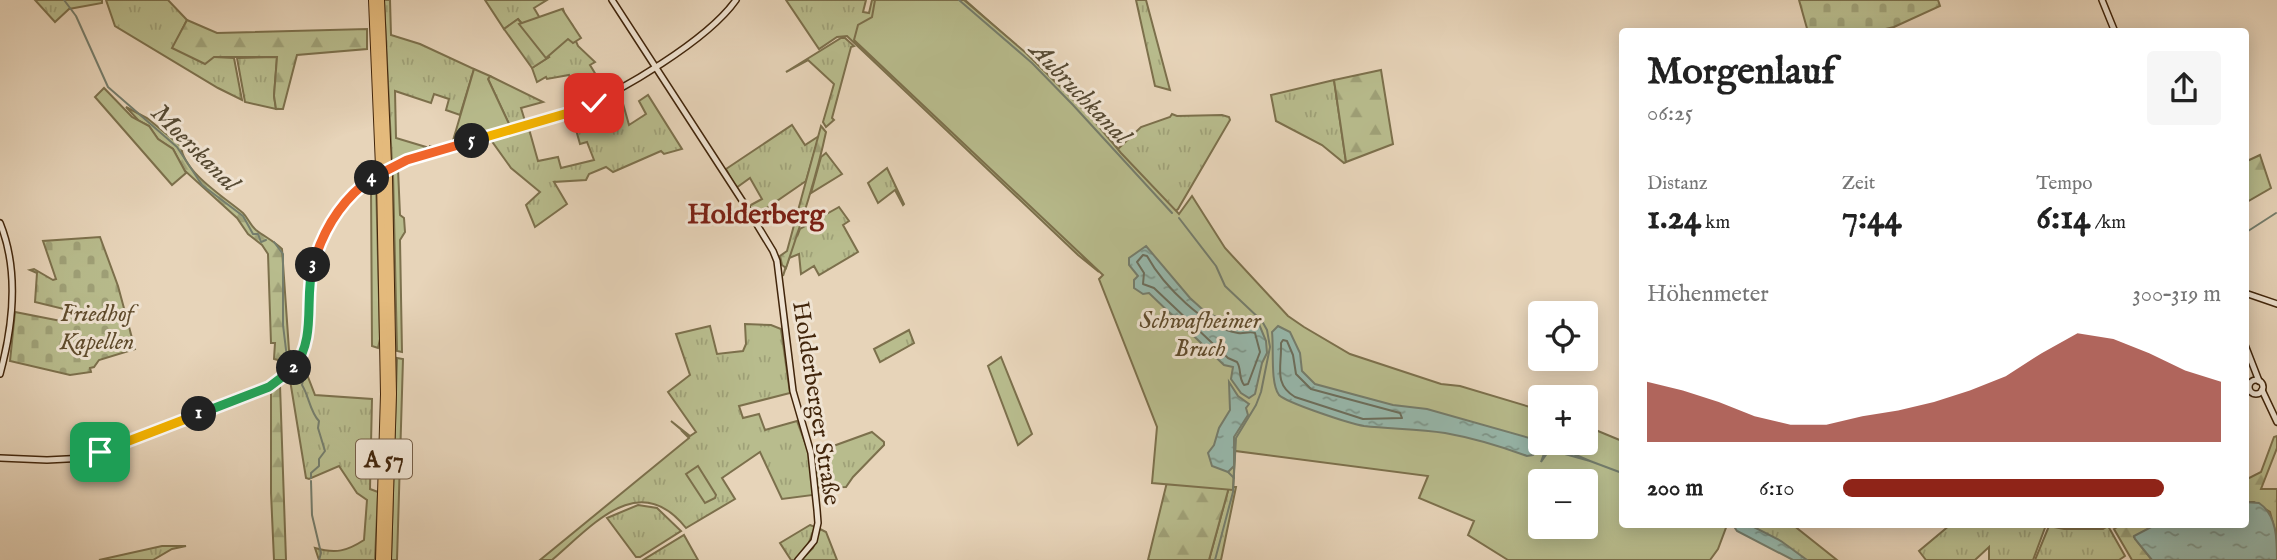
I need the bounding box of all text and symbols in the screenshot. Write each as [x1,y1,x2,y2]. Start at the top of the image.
water label: Aubruchkanal [1020,32,1139,153]
text: Morgenlauf [1647,49,1835,97]
button: share [2147,51,2221,125]
pin [564,73,624,133]
icon: check [575,84,613,122]
water label: Moerskanal [144,97,248,201]
text: 06:25 [1647,99,1693,128]
pin: 5 [454,124,490,158]
text: 5 [468,128,475,152]
pin: 4 [354,160,390,196]
text: 4 [367,165,376,189]
text: Distanz [1647,172,1708,196]
text: Zeit [1842,172,1875,196]
text: Tempo [2036,172,2092,196]
text: 1.24 [1647,196,1701,241]
text: 7:44 [1842,196,1902,241]
text: 6:14 [2036,196,2091,241]
district label: Holderberg [687,198,826,233]
text: km [1701,211,1730,235]
text: /km [2091,211,2126,235]
pin: 3 [296,247,330,282]
text: 3 [309,252,316,276]
text: Höhenmeter [1647,280,1769,309]
text: 300–319 m [2132,280,2221,309]
park label: Friedhof Kapellen [59,299,140,358]
street label: Holderberger Straße [784,299,847,507]
map controls [1528,301,1598,539]
button: locate [1528,301,1598,371]
park label: Schwafheimer Bruch [1139,306,1263,365]
pin: 2 [276,350,312,386]
text: 2 [289,355,298,379]
button: + [1528,385,1598,455]
pin: 1 [182,396,216,432]
text: 1 [195,401,202,425]
pin [70,422,130,482]
icon: arrive [81,433,119,471]
road number: A 57 [356,440,412,478]
button: − [1528,469,1598,539]
text: 200 m [1647,474,1703,503]
text: 6:10 [1759,474,1795,503]

